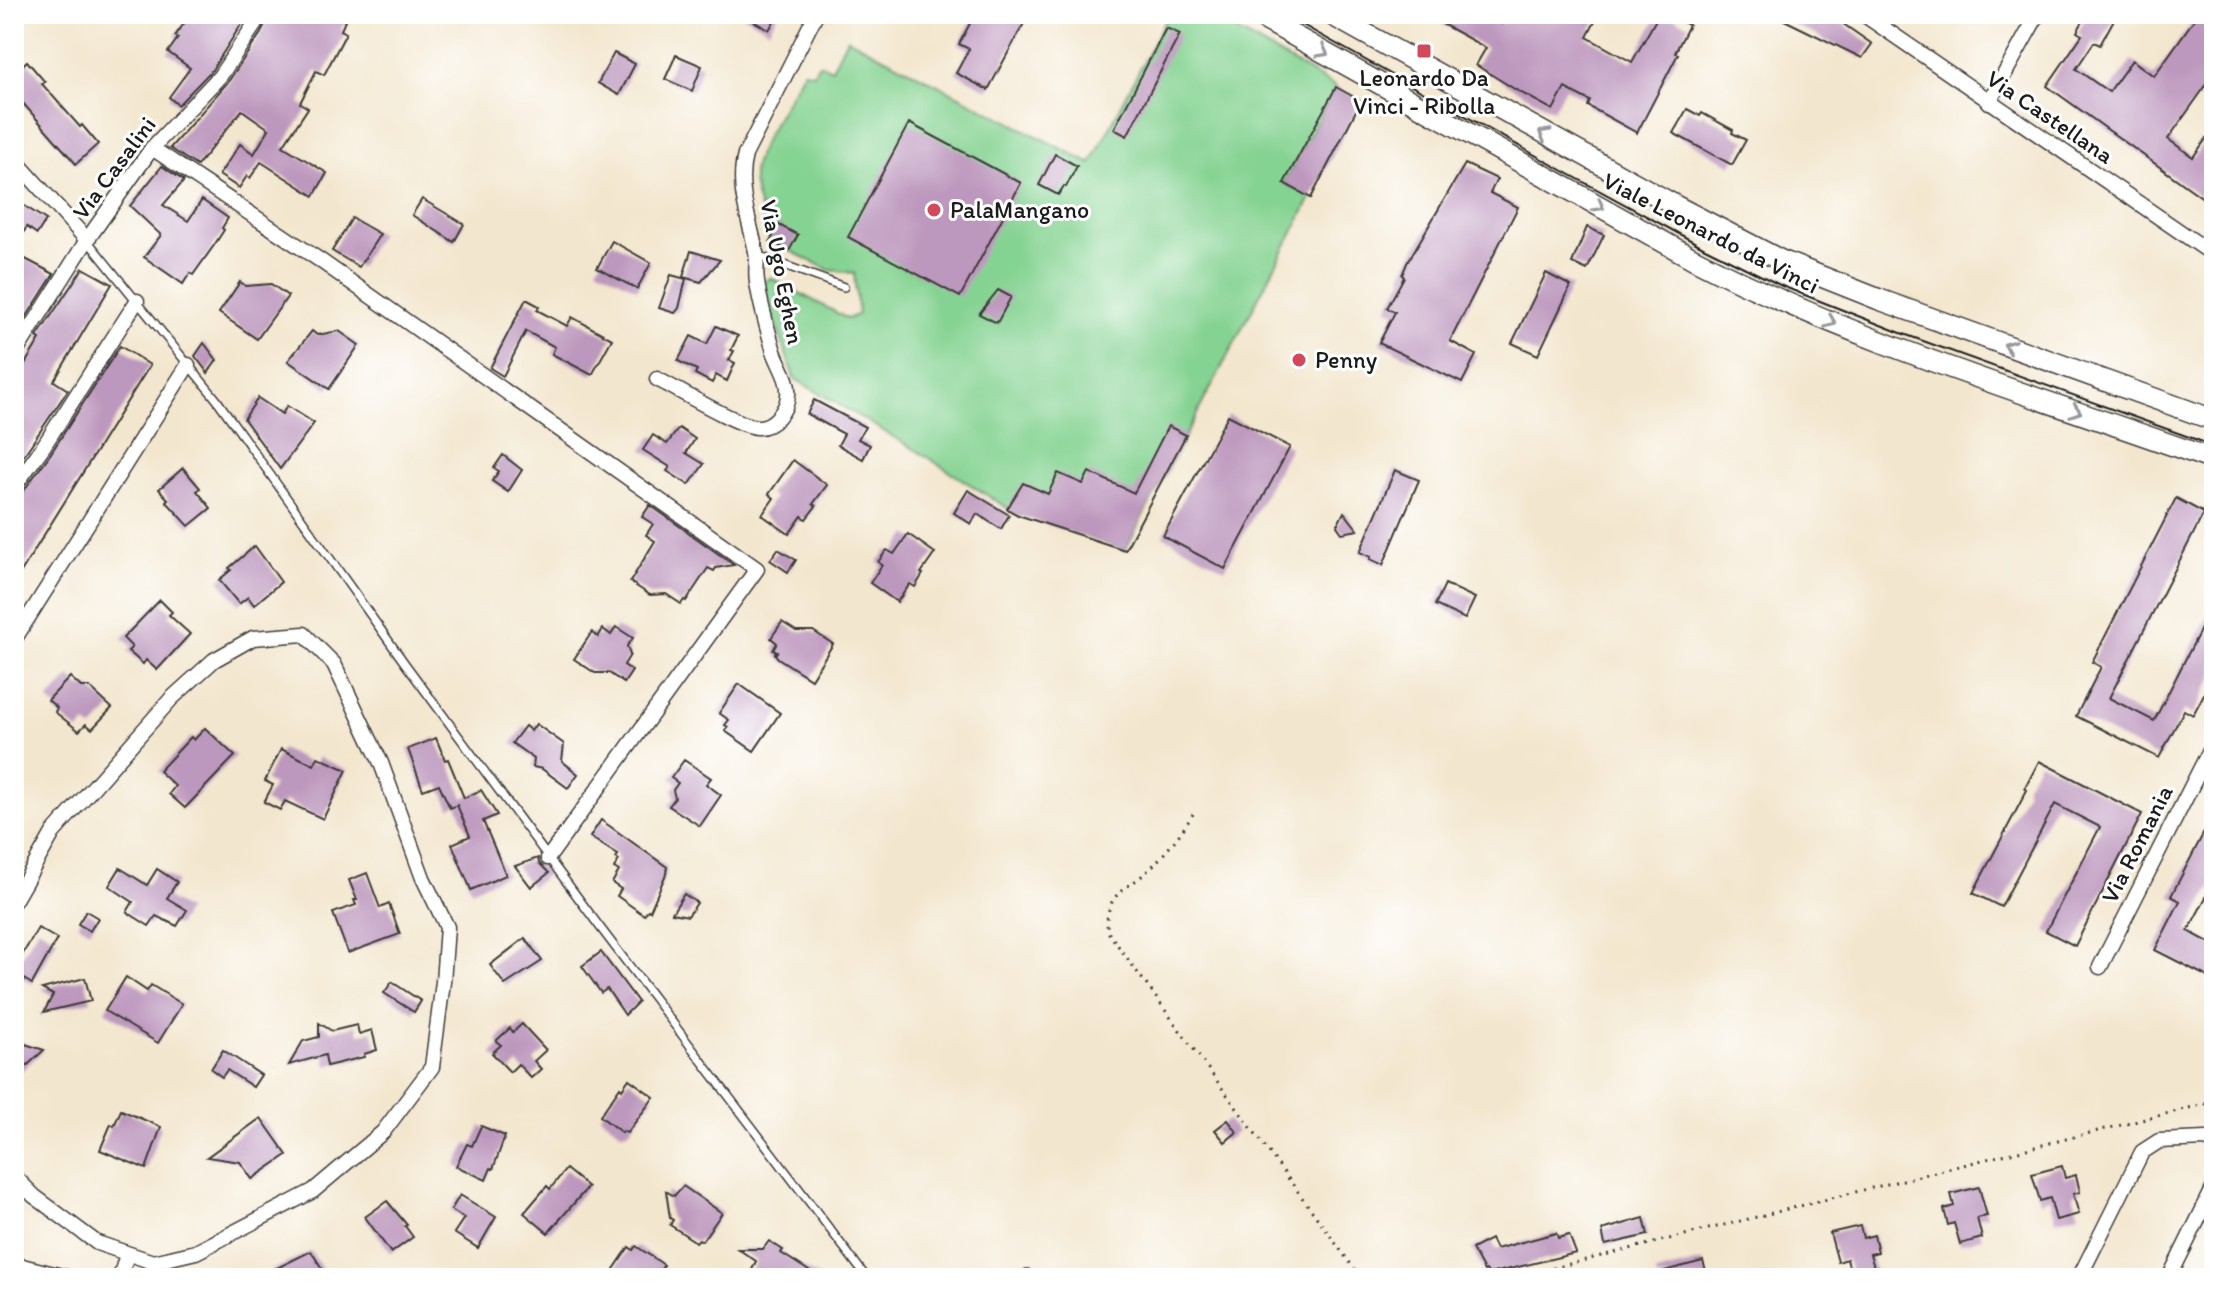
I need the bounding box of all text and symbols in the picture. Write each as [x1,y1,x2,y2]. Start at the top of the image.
one-way arrow [1314,42,1329,58]
marker: Leonardo Da Vinci - Ribolla [1415,42,1433,60]
place label: Leonardo Da Vinci - Ribolla [1353,63,1495,120]
street label: Via Castellana [1981,63,2120,170]
street label: Via Casalini [66,111,162,225]
one-way arrow [1539,128,1553,144]
street label: Viale Leonardo da Vinci [1598,165,1824,300]
place label: PalaMangano [950,195,1089,224]
one-way arrow [1590,196,1605,212]
street label: Via Ugo Eghen [754,197,811,347]
marker: PalaMangano [925,201,943,219]
one-way arrow [1823,313,1837,329]
one-way arrow [2003,340,2017,356]
place label: Penny [1315,345,1378,374]
marker: Penny [1290,351,1308,369]
one-way arrow [2068,401,2082,418]
street label: Via Romania [2094,779,2179,908]

